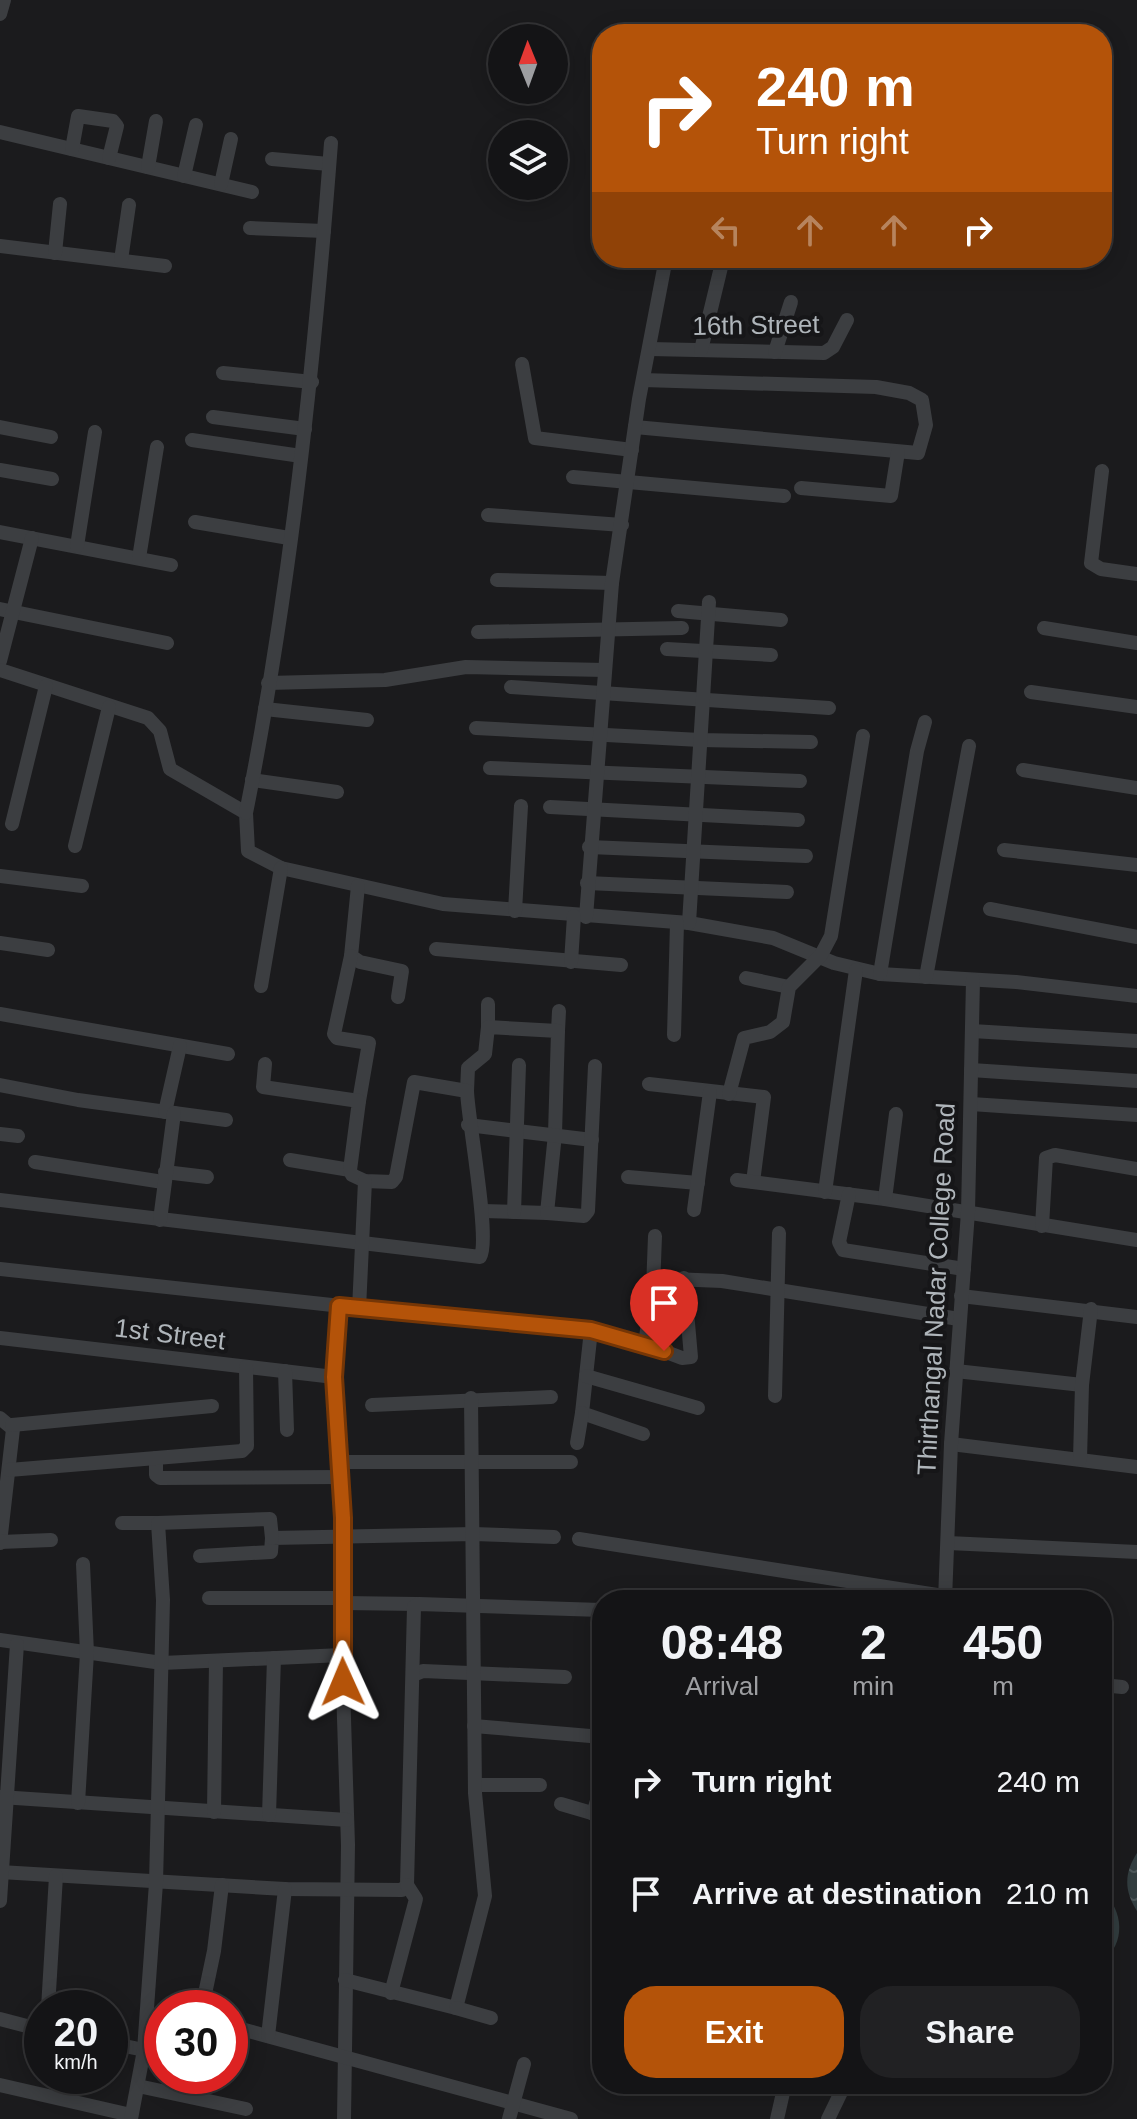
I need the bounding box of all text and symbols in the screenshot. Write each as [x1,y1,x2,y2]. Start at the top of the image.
north arrow [488,24,568,104]
map controls [488,24,568,200]
text: 240 m [756,55,915,118]
icon: right [624,56,728,160]
button: layers [488,120,568,200]
text: Turn right [756,121,909,162]
icon: left [704,208,748,252]
icon: ahead [788,208,832,252]
icon: ahead [872,208,916,252]
icon: right [956,208,1000,252]
street label: 16th Street [692,309,821,341]
street label: Thirthangal Nadar College Road [911,1102,961,1476]
pin [630,1269,698,1351]
icon: arrive [642,1281,686,1325]
street label: 1st Street [113,1312,228,1356]
text: 08:48 [661,1616,784,1669]
text: 2 [860,1616,887,1669]
text: 450 [963,1616,1043,1669]
position arrow [301,1640,385,1724]
text: Arrival [685,1671,759,1701]
text: min [852,1671,894,1701]
text: m [992,1671,1014,1701]
icon: right [624,1760,668,1804]
text: Turn right [692,1765,831,1798]
text: 240 m [997,1765,1080,1798]
icon: arrive [624,1872,668,1916]
text: Arrive at destination [692,1877,982,1910]
text: 210 m [1006,1877,1089,1910]
button: Exit [624,1986,844,2078]
button: Share [860,1986,1080,2078]
speed limit sign: 30 [144,1990,248,2094]
text: 20 [54,2010,98,2054]
text: km/h [54,2051,98,2073]

